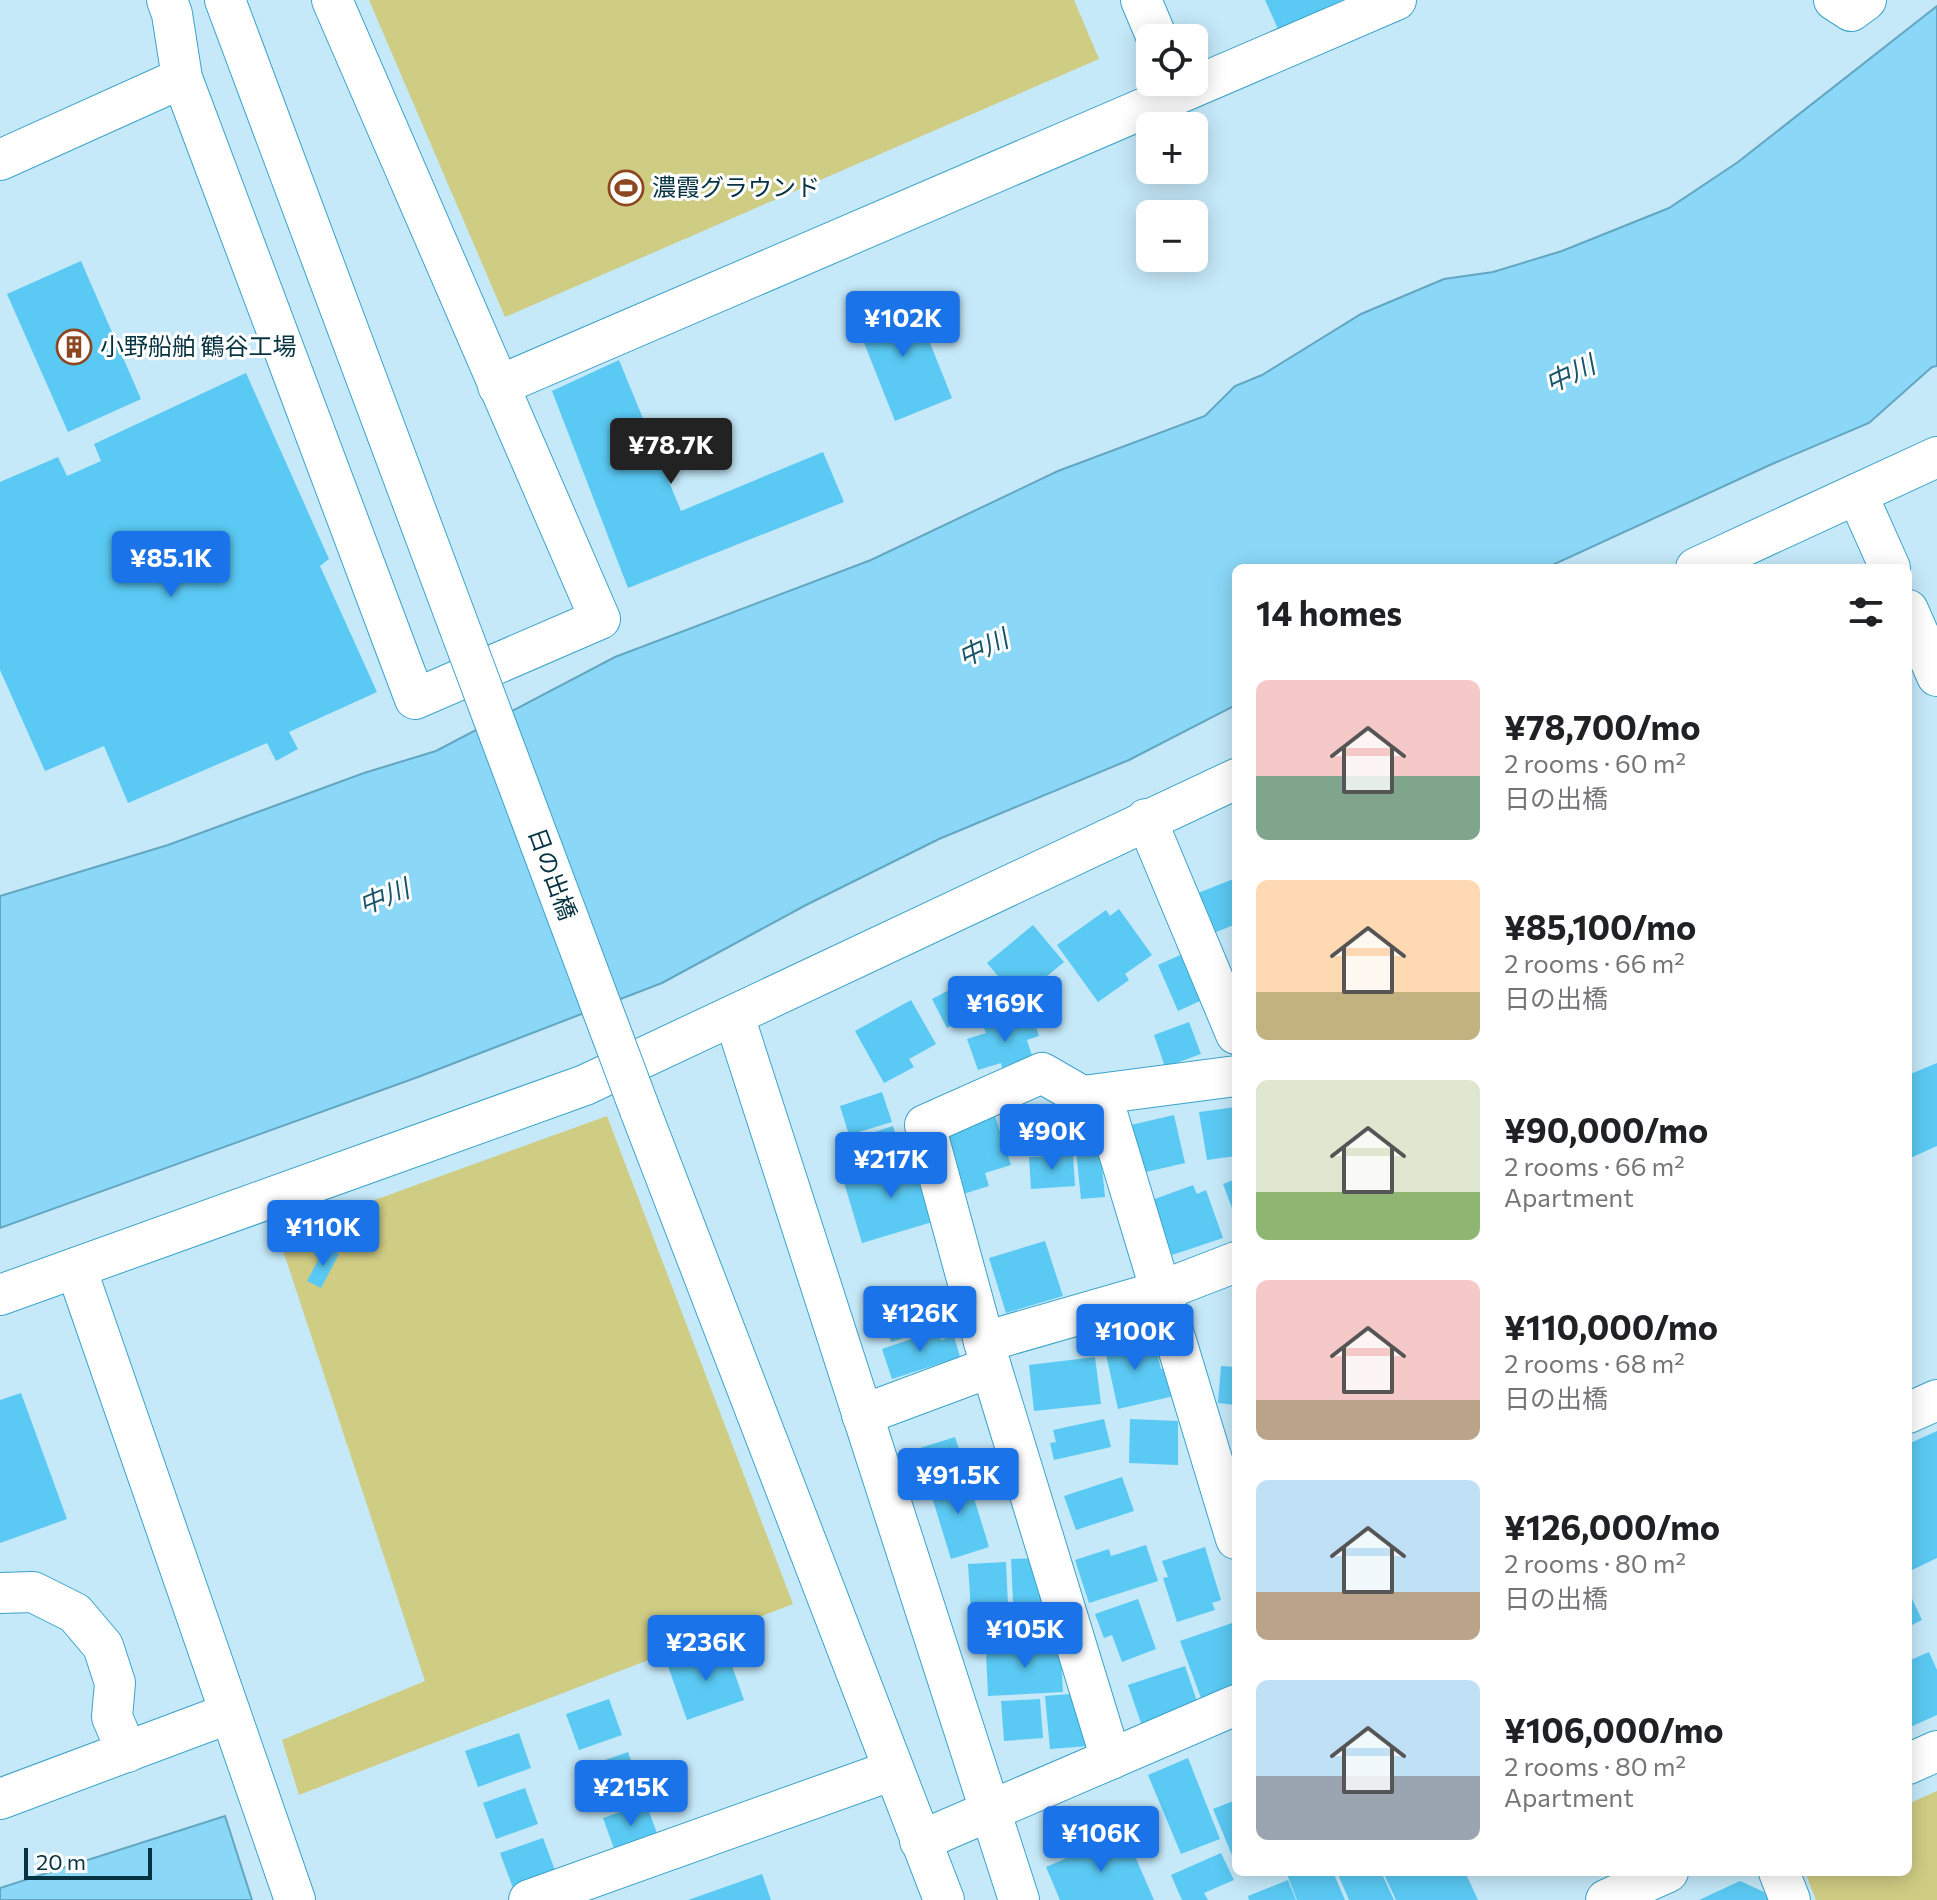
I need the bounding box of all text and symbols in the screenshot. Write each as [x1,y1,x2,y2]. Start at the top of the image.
map controls [1136,24,1208,272]
button: locate [1136,24,1208,96]
button: + [1136,112,1208,184]
sports icon: 濃霞グラウンド [607,169,645,207]
place label: 濃霞グラウンド [652,172,820,201]
button: − [1136,200,1208,272]
pin: ¥102K [847,291,959,359]
text: ¥102K [864,301,942,332]
building icon: 小野船舶 鶴谷工場 [55,328,93,366]
place label: 小野船舶 鶴谷工場 [100,331,297,360]
water label: 中川 [1539,346,1602,398]
pin: ¥78.7K [606,418,736,486]
text: ¥78.7K [628,428,714,459]
pin: ¥85.1K [106,531,236,599]
text: ¥85.1K [130,541,212,572]
icon: filters [1844,590,1888,634]
text: 14 homes [1256,591,1402,633]
water label: 中川 [952,620,1015,672]
text: ¥78,700/mo [1504,705,1701,747]
icon: home [1320,712,1416,808]
text: 2 rooms · 60 m² [1504,747,1686,778]
text: 日の出橋 [1504,782,1608,813]
street label: 日の出橋 [523,823,583,924]
water label: 中川 [354,870,416,920]
text: ¥85,100/mo [1504,905,1696,947]
icon: home [1320,912,1416,1008]
text: 2 rooms · 66 m² [1504,947,1685,978]
pin: ¥169K [949,976,1061,1044]
text: 日の出橋 [1504,982,1608,1013]
text: ¥169K [966,986,1044,1017]
pin: ¥90K [1005,1104,1099,1172]
text: ¥90,000/mo [1504,1108,1708,1150]
icon: home [1320,1112,1416,1208]
text: ¥90K [1018,1114,1086,1145]
pin: ¥217K [835,1132,947,1200]
text: ¥217K [853,1142,929,1173]
text: 2 rooms · 66 m² [1504,1150,1685,1181]
text: Apartment [1504,1181,1634,1212]
pin: ¥110K [267,1200,379,1268]
text: ¥110K [285,1210,361,1241]
pin: ¥126K [864,1286,976,1354]
text: ¥126K [881,1296,959,1327]
pin: ¥100K [1079,1304,1191,1372]
text: ¥110,000/mo [1504,1305,1718,1347]
icon: home [1320,1312,1416,1408]
text: ¥100K [1094,1314,1176,1345]
text: 2 rooms · 68 m² [1504,1347,1685,1378]
text: 日の出橋 [1504,1382,1608,1413]
pin: ¥91.5K [893,1448,1023,1516]
text: ¥91.5K [916,1458,1000,1489]
text: ¥126,000/mo [1504,1505,1720,1547]
icon: home [1320,1512,1416,1608]
text: 2 rooms · 80 m² [1504,1547,1686,1578]
text: 日の出橋 [1504,1582,1608,1613]
pin: ¥105K [969,1602,1081,1670]
text: ¥105K [985,1612,1065,1643]
pin: ¥236K [650,1615,762,1683]
text: ¥236K [666,1625,746,1656]
text: ¥106,000/mo [1504,1708,1724,1750]
icon: home [1320,1712,1416,1808]
text: 2 rooms · 80 m² [1504,1750,1686,1781]
pin: ¥215K [575,1760,687,1828]
text: ¥215K [593,1770,669,1801]
text: Apartment [1504,1781,1634,1812]
pin: ¥106K [1045,1806,1157,1874]
text: ¥106K [1061,1816,1141,1847]
scale bar [24,1844,152,1880]
text: 20 m [36,1848,86,1875]

